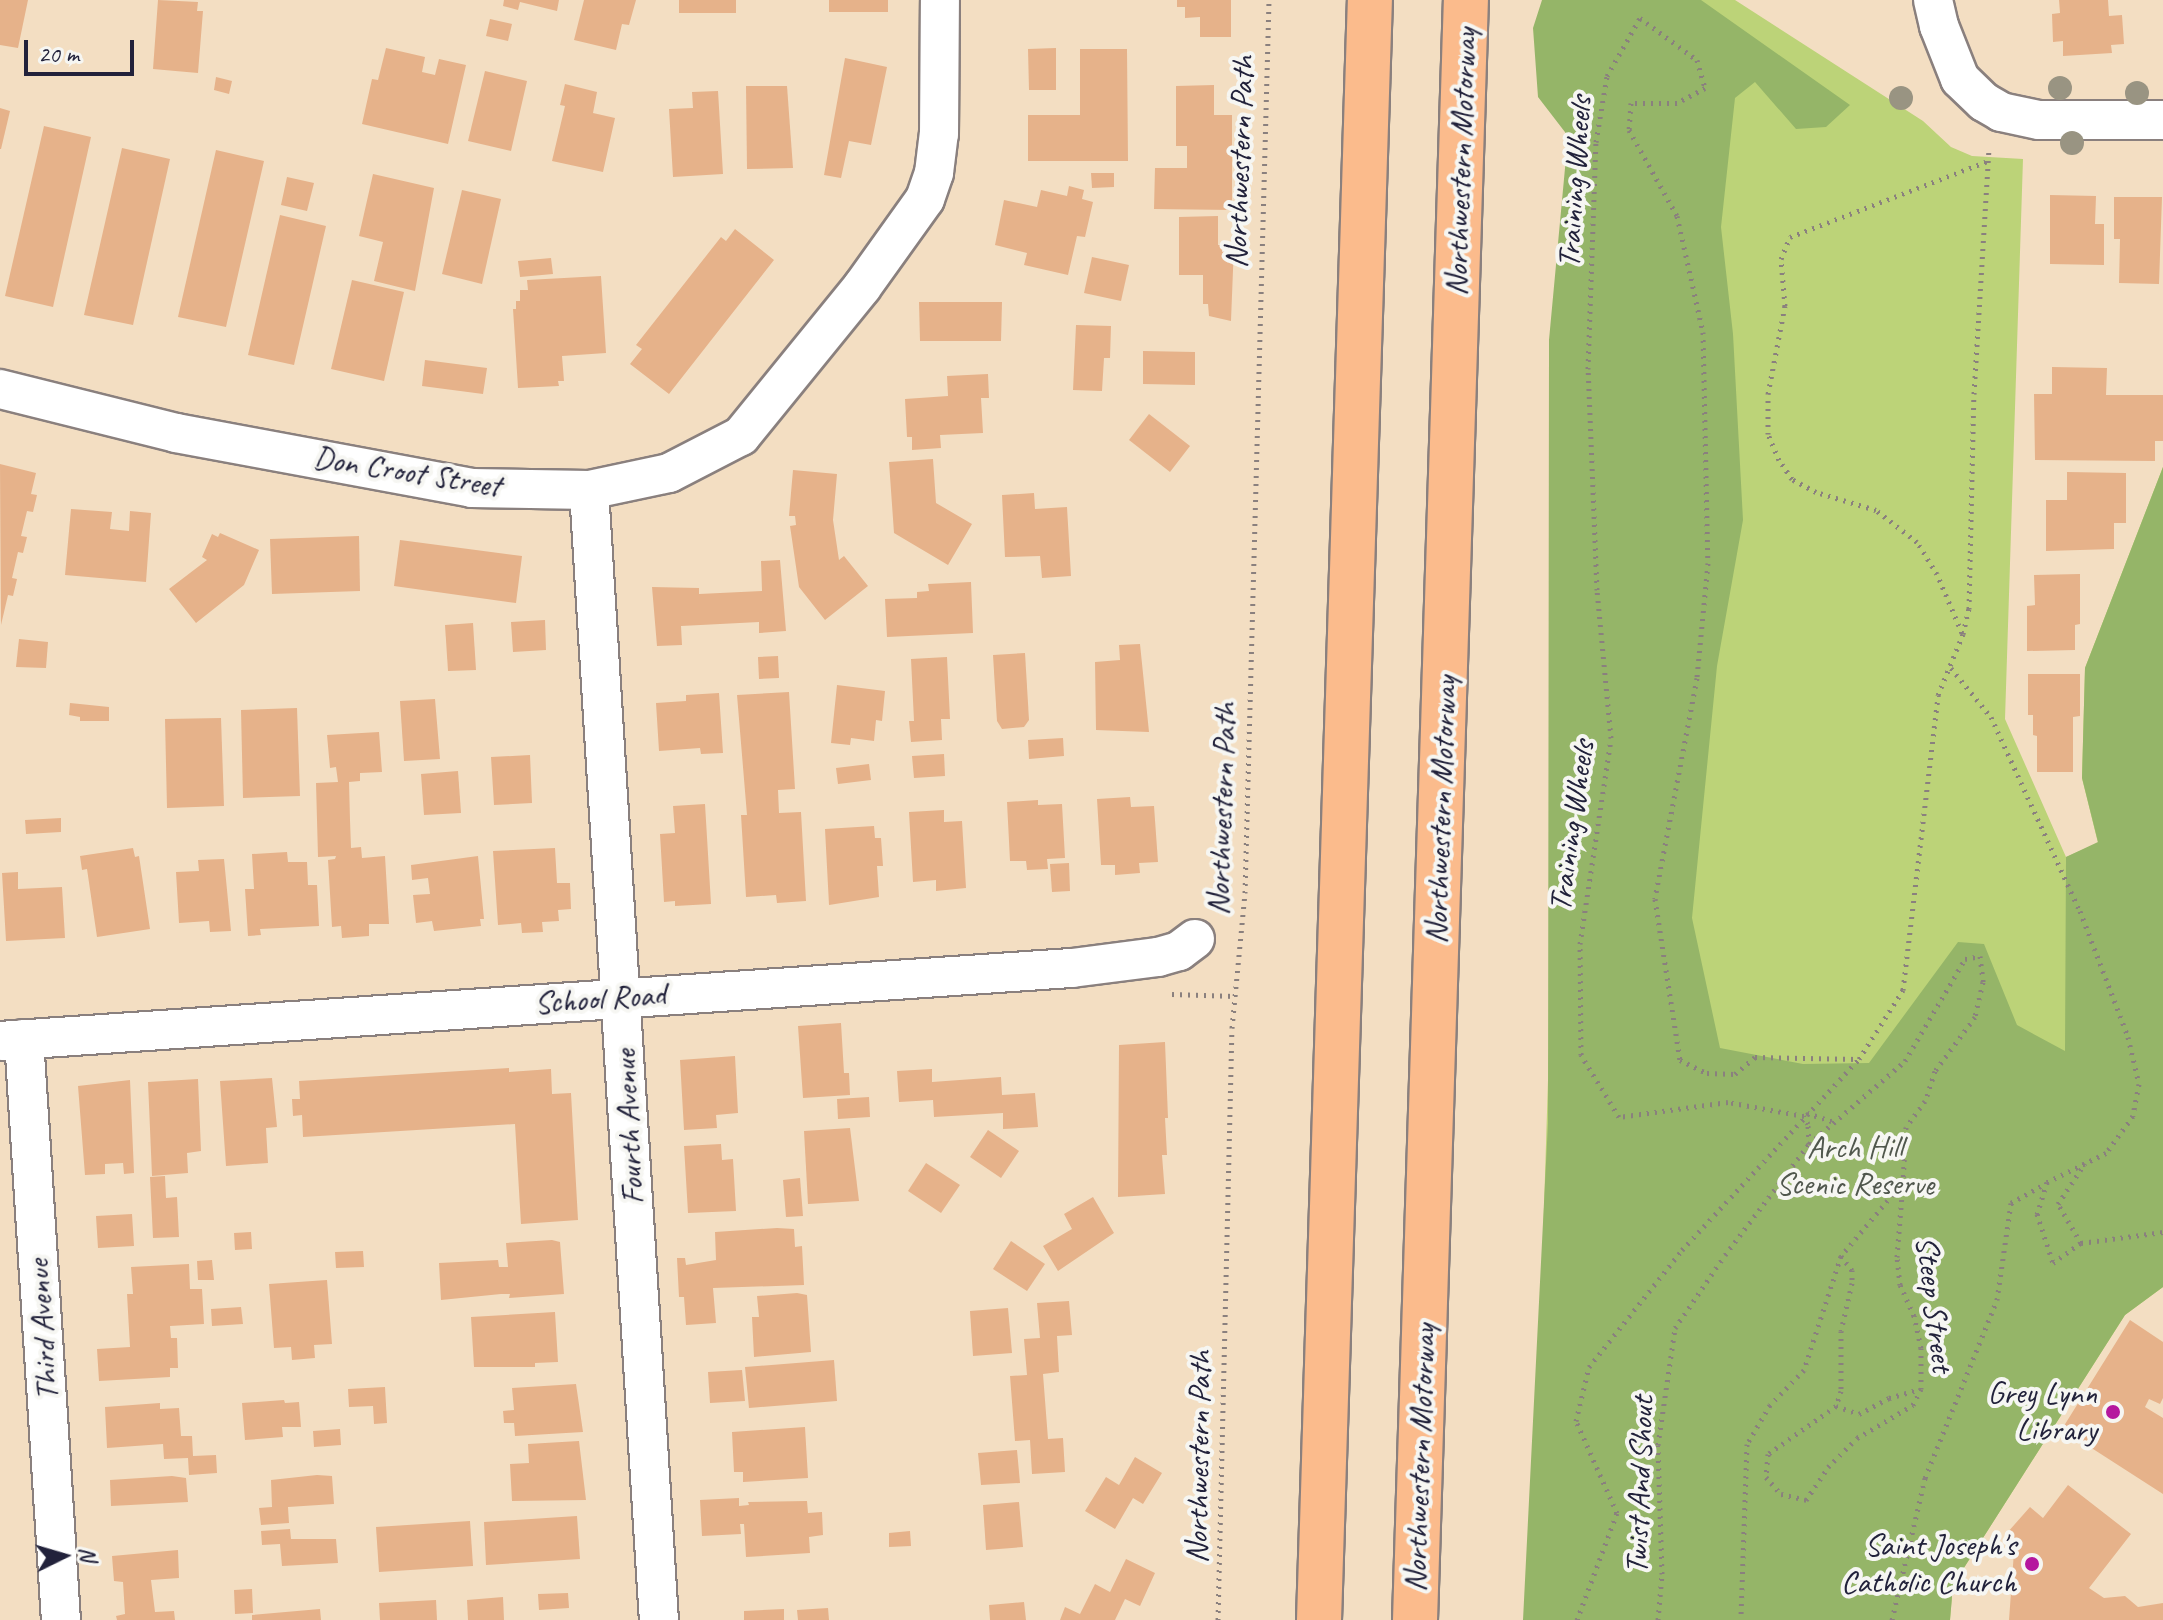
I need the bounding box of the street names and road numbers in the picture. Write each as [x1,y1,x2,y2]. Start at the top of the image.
street label: Northwestern Motorway [1437,27,1485,297]
street label: Northwestern Path [1217,55,1263,269]
street label: Training Wheels [1550,94,1600,270]
street label: Don Croot Street [310,438,504,506]
street label: Northwestern Motorway [1417,675,1465,945]
street label: Northwestern Path [1199,702,1245,916]
street label: Training Wheels [1541,738,1603,914]
street label: School Road [534,975,666,1023]
street label: Fourth Avenue [606,1049,652,1205]
street label: Steep Street [1907,1234,1961,1374]
street label: Third Avenue [19,1258,67,1402]
street label: Northwestern Motorway [1396,1323,1444,1593]
street label: Northwestern Path [1178,1351,1220,1563]
street label: Twist And Shout [1618,1395,1662,1575]

